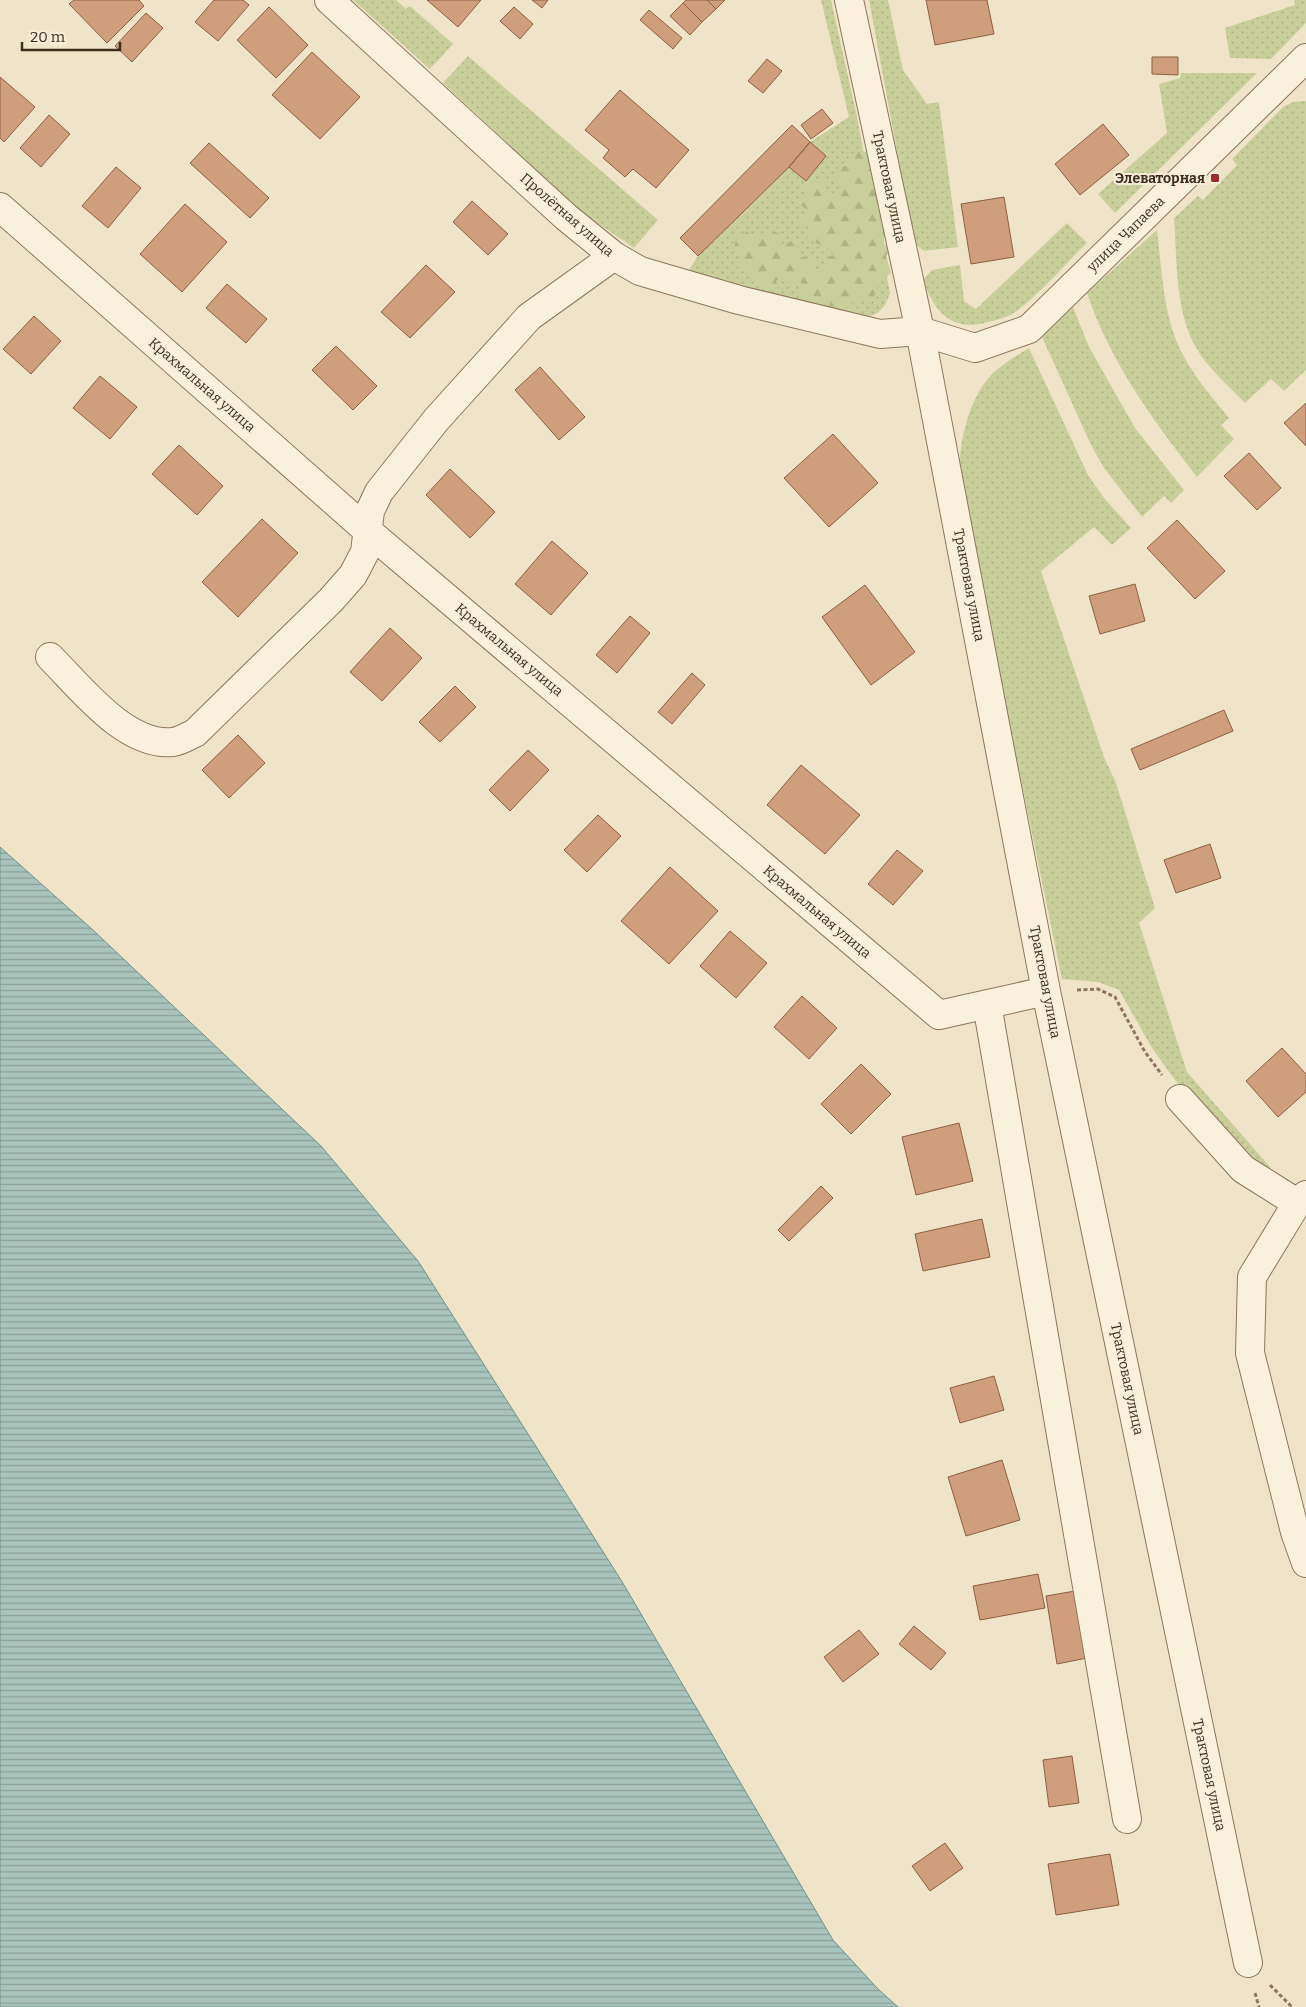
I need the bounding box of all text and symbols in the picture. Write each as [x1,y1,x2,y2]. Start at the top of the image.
scale bar [22,20,120,52]
text: 20 m [30,28,66,46]
street label: Трактовая улица [869,129,909,245]
street label: Пролётная улица [517,170,618,261]
place label: Элеваторная [1115,170,1205,187]
marker: Элеваторная [1209,172,1221,184]
street label: улица Чапаева [1083,192,1169,276]
street label: Крахмальная улица [145,334,259,436]
street label: Трактовая улица [950,527,988,643]
street label: Крахмальная улица [452,600,567,700]
street label: Крахмальная улица [760,862,875,962]
street label: Трактовая улица [1026,924,1064,1040]
street label: Трактовая улица [1107,1321,1147,1437]
street label: Трактовая улица [1189,1717,1229,1833]

